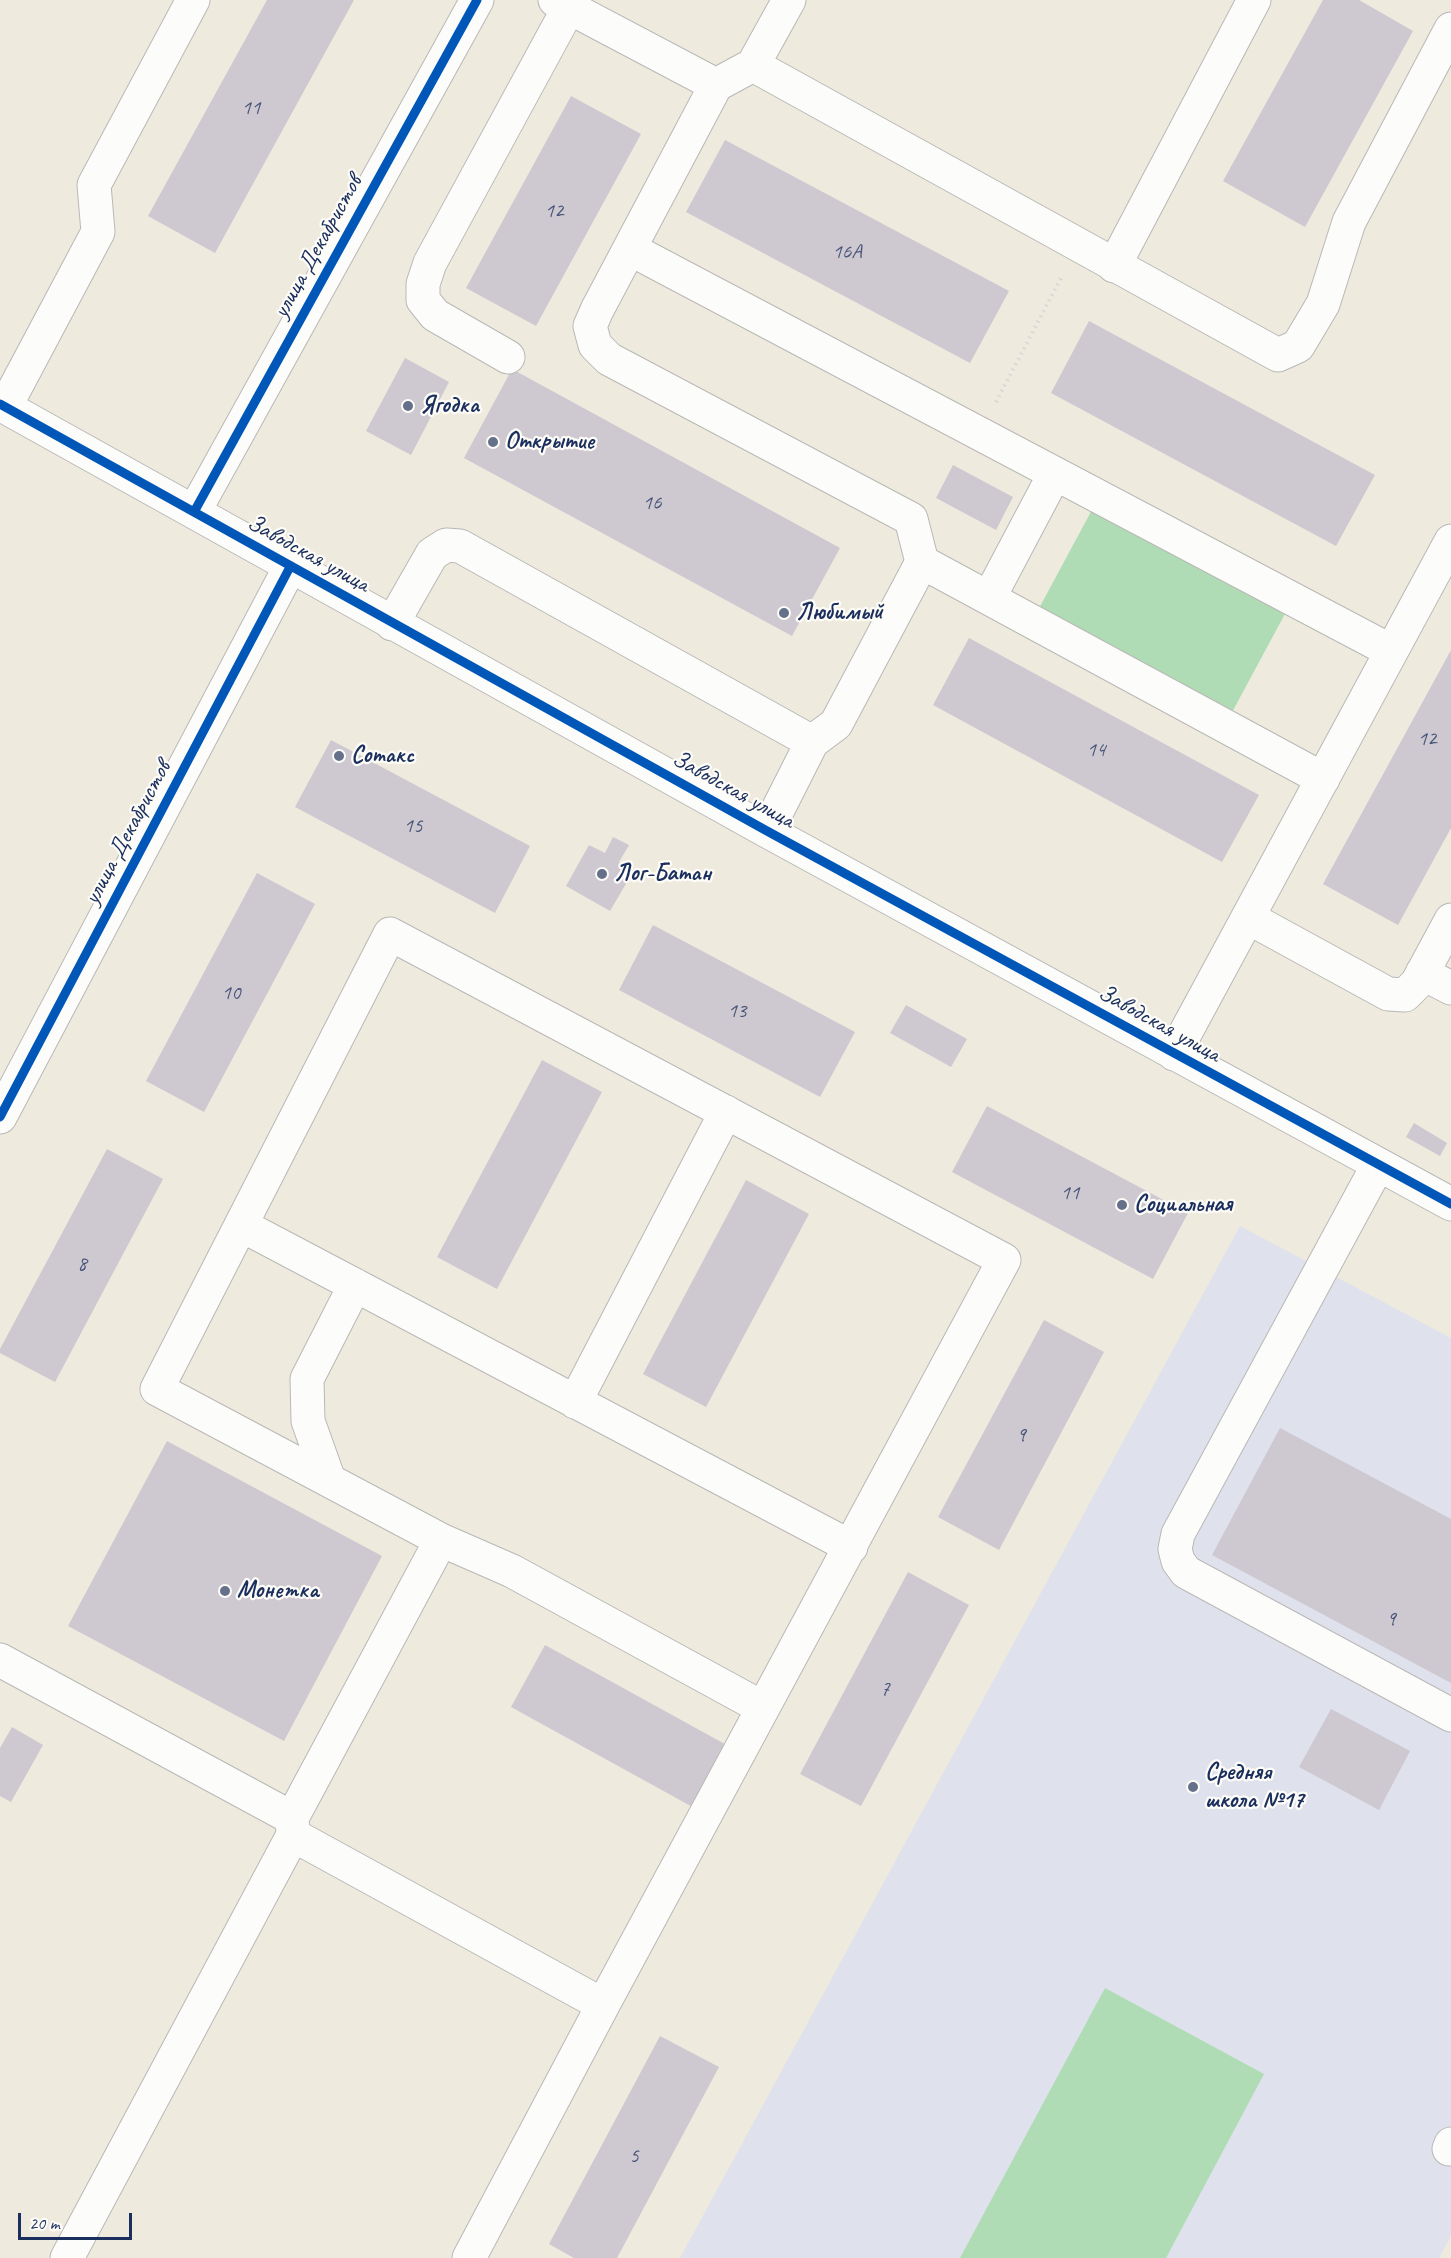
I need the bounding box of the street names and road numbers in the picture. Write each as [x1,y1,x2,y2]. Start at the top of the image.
street label: улица Декабристов [267,171,369,323]
street label: Заводская улица [242,509,374,599]
street label: Заводская улица [667,745,799,835]
street label: улица Декабристов [78,756,178,910]
street label: Заводская улица [1093,979,1225,1069]

